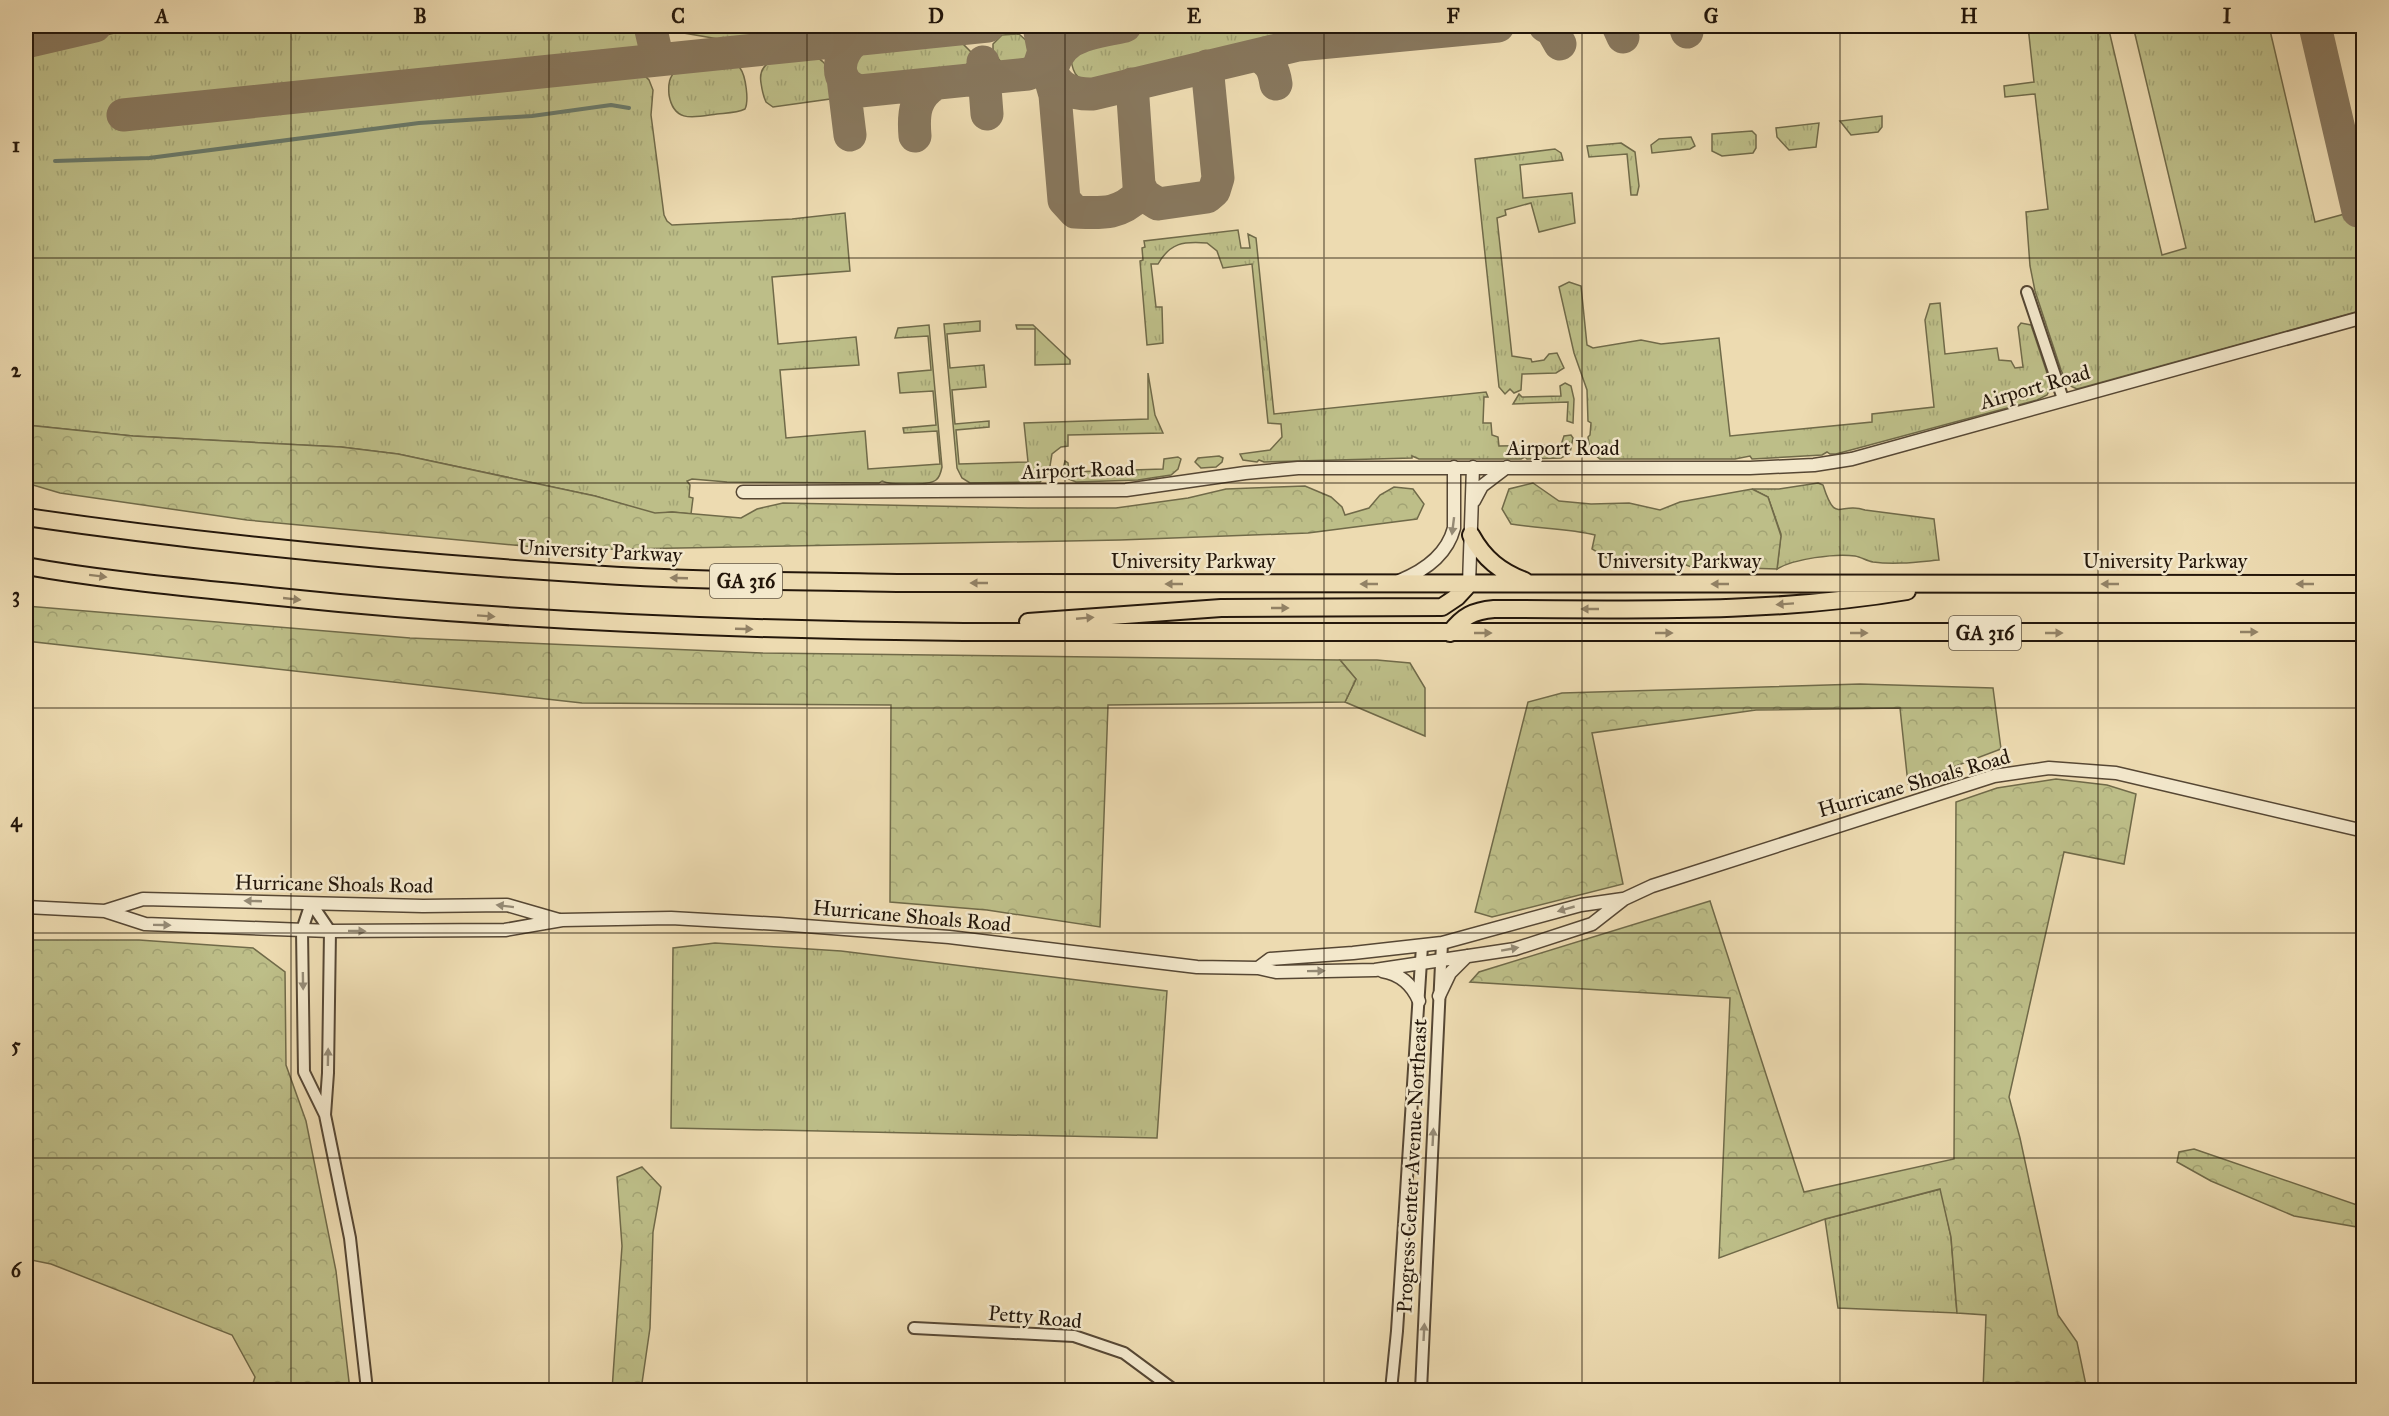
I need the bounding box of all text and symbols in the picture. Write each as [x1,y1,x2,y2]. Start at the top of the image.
text: A [153,4,169,28]
text: B [413,4,427,28]
text: C [671,4,685,28]
text: D [928,4,944,28]
text: E [1187,4,1202,28]
text: F [1446,4,1460,28]
text: G [1704,4,1719,28]
text: H [1960,4,1978,28]
text: I [2223,4,2232,28]
text: 1 [12,133,20,157]
text: 2 [11,358,22,382]
street label: Airport Road [1976,359,2094,415]
street label: Airport Road [1505,435,1620,461]
street label: Airport Road [1020,455,1136,485]
one-way arrow [1448,516,1458,535]
street label: University Parkway [517,534,684,568]
street label: University Parkway [1111,548,1276,574]
street label: University Parkway [1597,548,1762,574]
street label: University Parkway [2083,548,2248,574]
road number: GA 316 [710,564,782,598]
one-way arrow [89,571,108,581]
one-way arrow [669,573,688,582]
one-way arrow [969,578,988,588]
one-way arrow [1164,579,1183,589]
one-way arrow [1359,579,1378,589]
one-way arrow [1711,579,1730,589]
one-way arrow [2101,579,2120,589]
one-way arrow [2296,579,2315,589]
text: 3 [12,583,20,608]
one-way arrow [283,594,302,604]
one-way arrow [1775,599,1794,608]
one-way arrow [1270,603,1289,613]
one-way arrow [1581,604,1600,614]
one-way arrow [477,611,496,620]
one-way arrow [1076,613,1095,623]
road number: GA 316 [1949,616,2021,650]
one-way arrow [734,624,753,634]
one-way arrow [1473,628,1492,638]
one-way arrow [1655,628,1674,638]
one-way arrow [1850,628,1869,638]
one-way arrow [2045,628,2064,638]
one-way arrow [2240,628,2259,637]
street label: Hurricane Shoals Road [1815,743,2014,823]
text: 4 [10,808,22,833]
street label: Hurricane Shoals Road [234,869,434,899]
street label: Hurricane Shoals Road [812,894,1013,938]
one-way arrow [243,897,262,906]
one-way arrow [496,901,515,911]
one-way arrow [1557,905,1575,914]
one-way arrow [152,920,171,929]
one-way arrow [347,927,366,936]
one-way arrow [1500,945,1519,954]
one-way arrow [1307,966,1326,976]
one-way arrow [298,972,308,991]
street label: Progress Center Avenue Northeast [1391,1018,1433,1314]
text: 5 [11,1033,21,1057]
one-way arrow [323,1047,333,1066]
one-way arrow [1428,1128,1437,1147]
text: 6 [11,1258,23,1282]
street label: Petty Road [987,1300,1084,1334]
one-way arrow [1419,1323,1428,1342]

